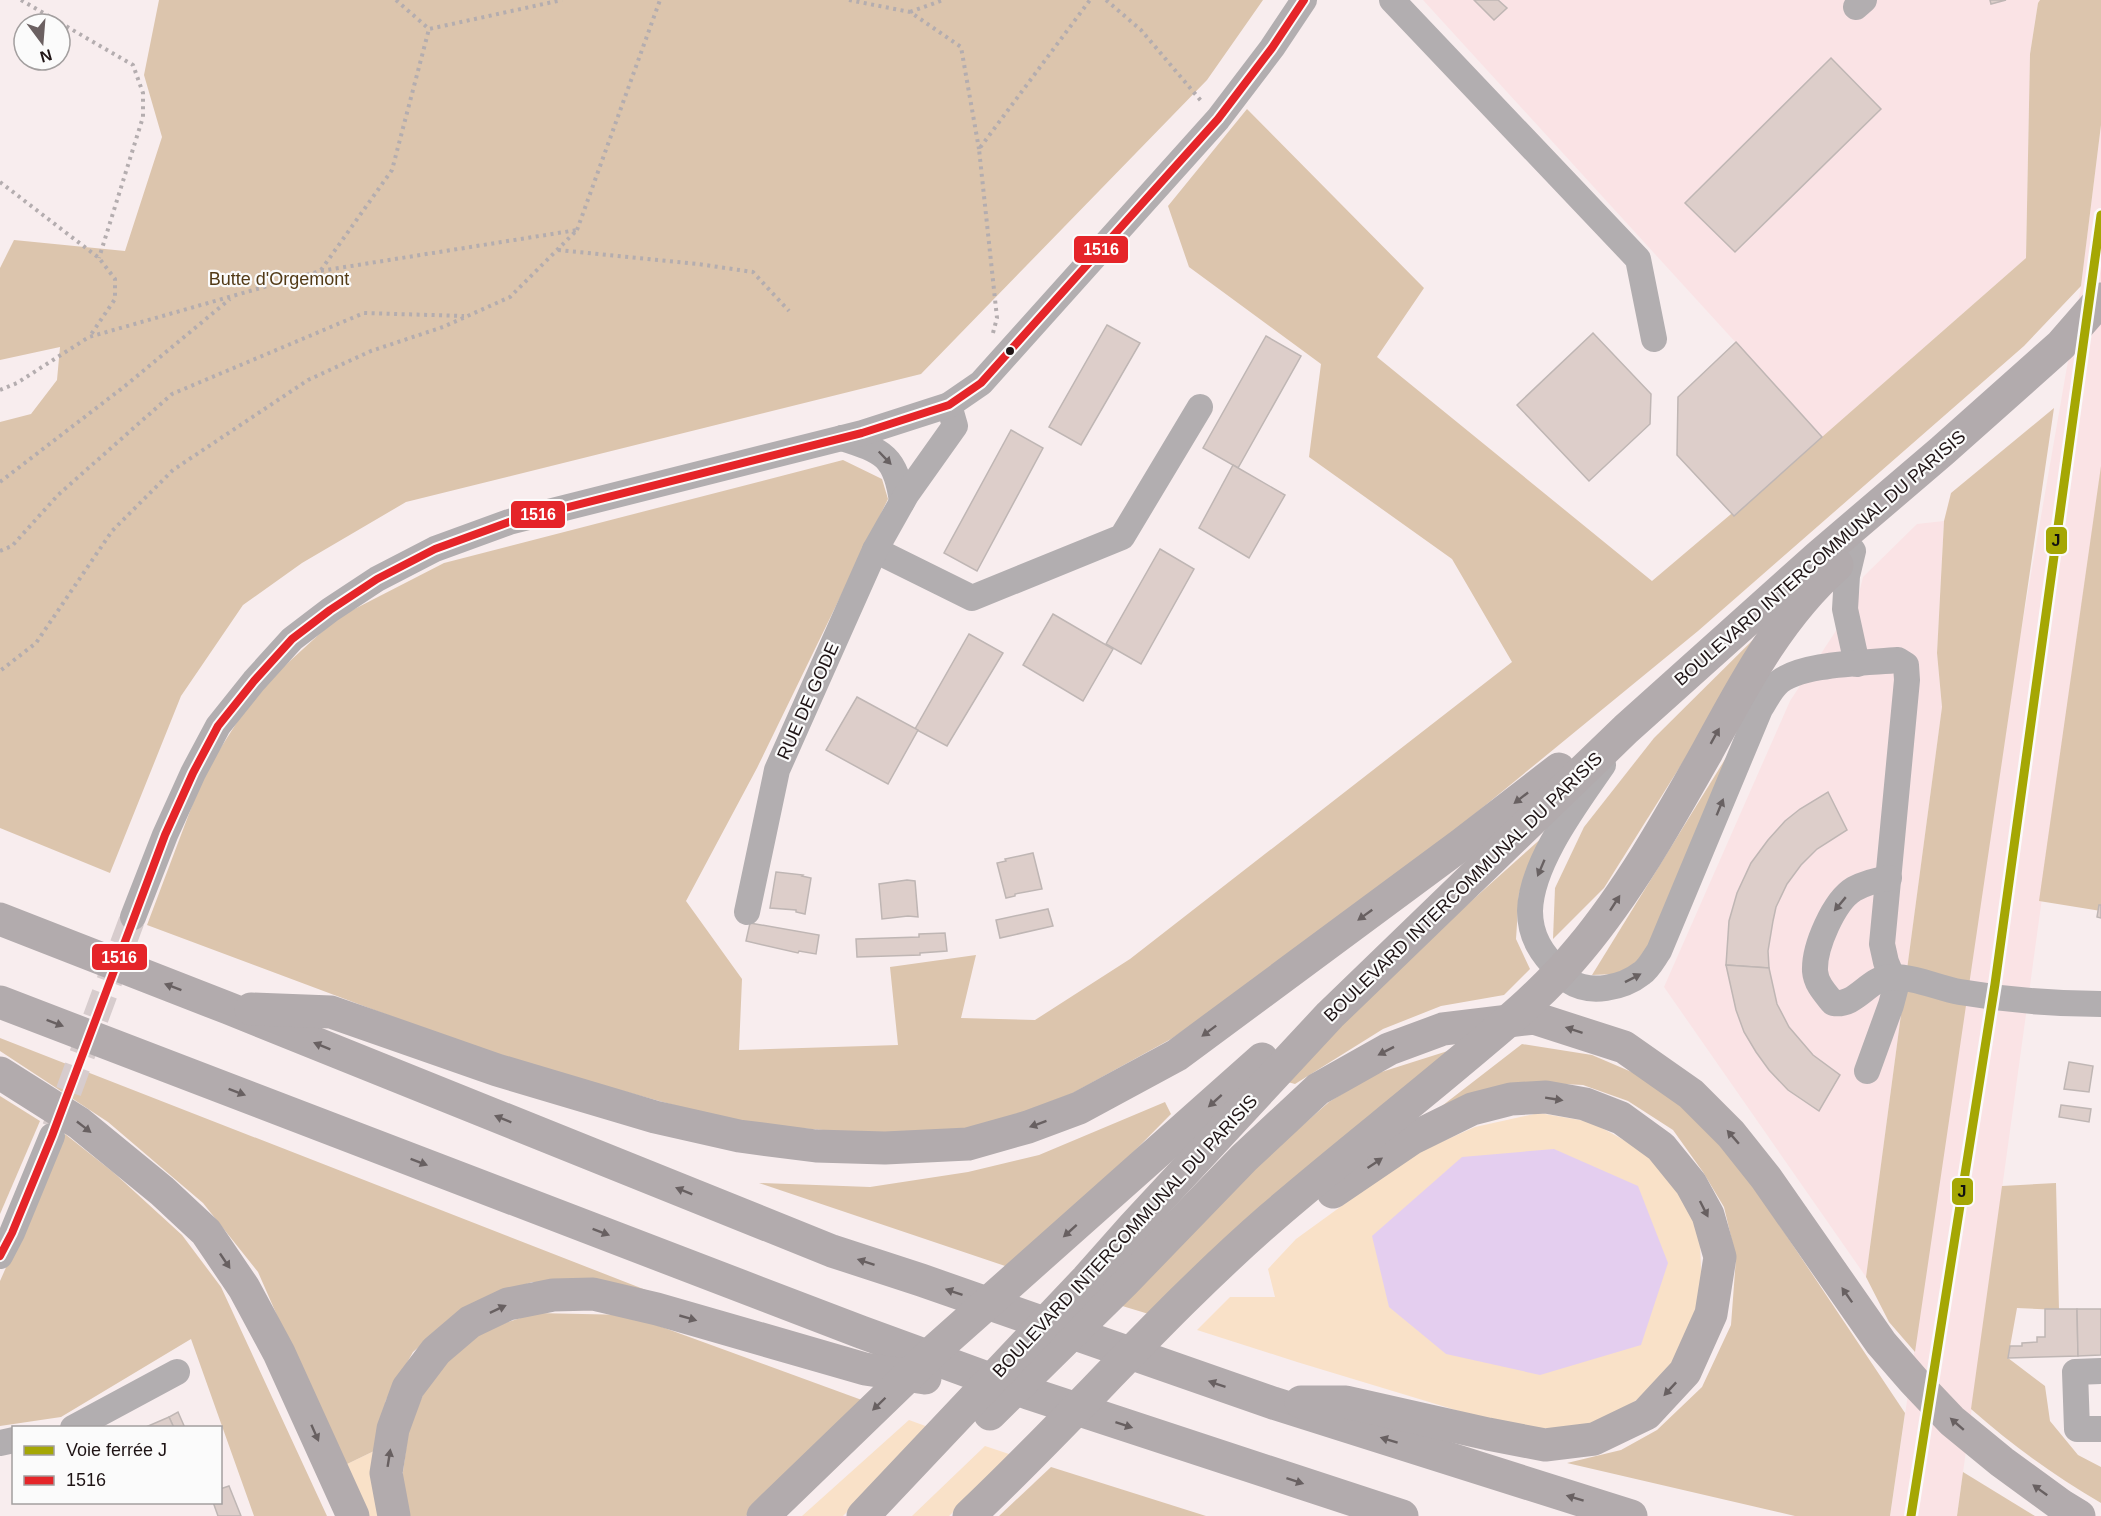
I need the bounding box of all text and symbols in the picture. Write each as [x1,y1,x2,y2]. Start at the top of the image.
north arrow [12,12,72,72]
text: N [38,46,54,66]
line badge: 1516 [1073,235,1129,264]
text: 1516 [1083,241,1119,258]
park label: Butte d'Orgemont [209,269,349,289]
unlabelled marker [1004,345,1016,357]
street label: BOULEVARD INTERCOMMUNAL DU PARISIS [1671,426,1969,690]
one-way arrow [878,451,892,466]
line badge: 1516 [510,500,566,529]
text: 1516 [520,506,556,523]
line badge: J [2045,526,2068,555]
text: J [2052,532,2060,549]
street label: RUE DE GODE [773,639,843,763]
one-way arrow [1710,727,1720,744]
street label: BOULEVARD INTERCOMMUNAL DU PARISIS [1320,748,1606,1026]
one-way arrow [1513,792,1529,805]
one-way arrow [1715,797,1725,815]
one-way arrow [1536,860,1546,878]
one-way arrow [1609,896,1621,912]
one-way arrow [1834,896,1847,911]
one-way arrow [1358,909,1373,921]
line badge: 1516 [91,943,148,971]
text: 1516 [101,949,137,966]
one-way arrow [1625,973,1642,983]
one-way arrow [164,982,182,992]
one-way arrow [46,1018,64,1028]
one-way arrow [1201,1025,1216,1037]
one-way arrow [1565,1025,1583,1035]
one-way arrow [313,1041,331,1050]
one-way arrow [1377,1047,1394,1056]
one-way arrow [228,1088,246,1098]
street label: BOULEVARD INTERCOMMUNAL DU PARISIS [989,1091,1261,1381]
one-way arrow [1208,1094,1223,1107]
one-way arrow [1544,1094,1563,1103]
one-way arrow [494,1114,512,1123]
one-way arrow [1029,1119,1047,1129]
one-way arrow [77,1121,92,1133]
one-way arrow [1727,1130,1740,1145]
one-way arrow [1366,1157,1382,1169]
one-way arrow [410,1158,428,1168]
line badge: J [1951,1177,1974,1206]
text: J [1958,1183,1966,1200]
one-way arrow [675,1186,693,1196]
one-way arrow [1699,1200,1709,1217]
one-way arrow [1063,1224,1078,1237]
one-way arrow [592,1228,610,1237]
one-way arrow [219,1252,231,1268]
one-way arrow [857,1257,875,1266]
one-way arrow [945,1286,963,1296]
one-way arrow [1841,1287,1853,1303]
one-way arrow [489,1305,506,1314]
one-way arrow [679,1314,697,1323]
one-way arrow [1208,1378,1226,1388]
one-way arrow [1663,1381,1677,1395]
one-way arrow [872,1397,886,1411]
one-way arrow [1950,1418,1965,1431]
one-way arrow [1115,1420,1133,1430]
one-way arrow [311,1425,320,1442]
legend [12,1426,222,1504]
one-way arrow [1380,1435,1398,1444]
text: Voie ferrée J [66,1440,167,1460]
one-way arrow [384,1449,393,1468]
text: 1516 [66,1470,106,1490]
one-way arrow [1286,1477,1304,1486]
one-way arrow [2032,1484,2048,1496]
one-way arrow [1566,1493,1584,1503]

